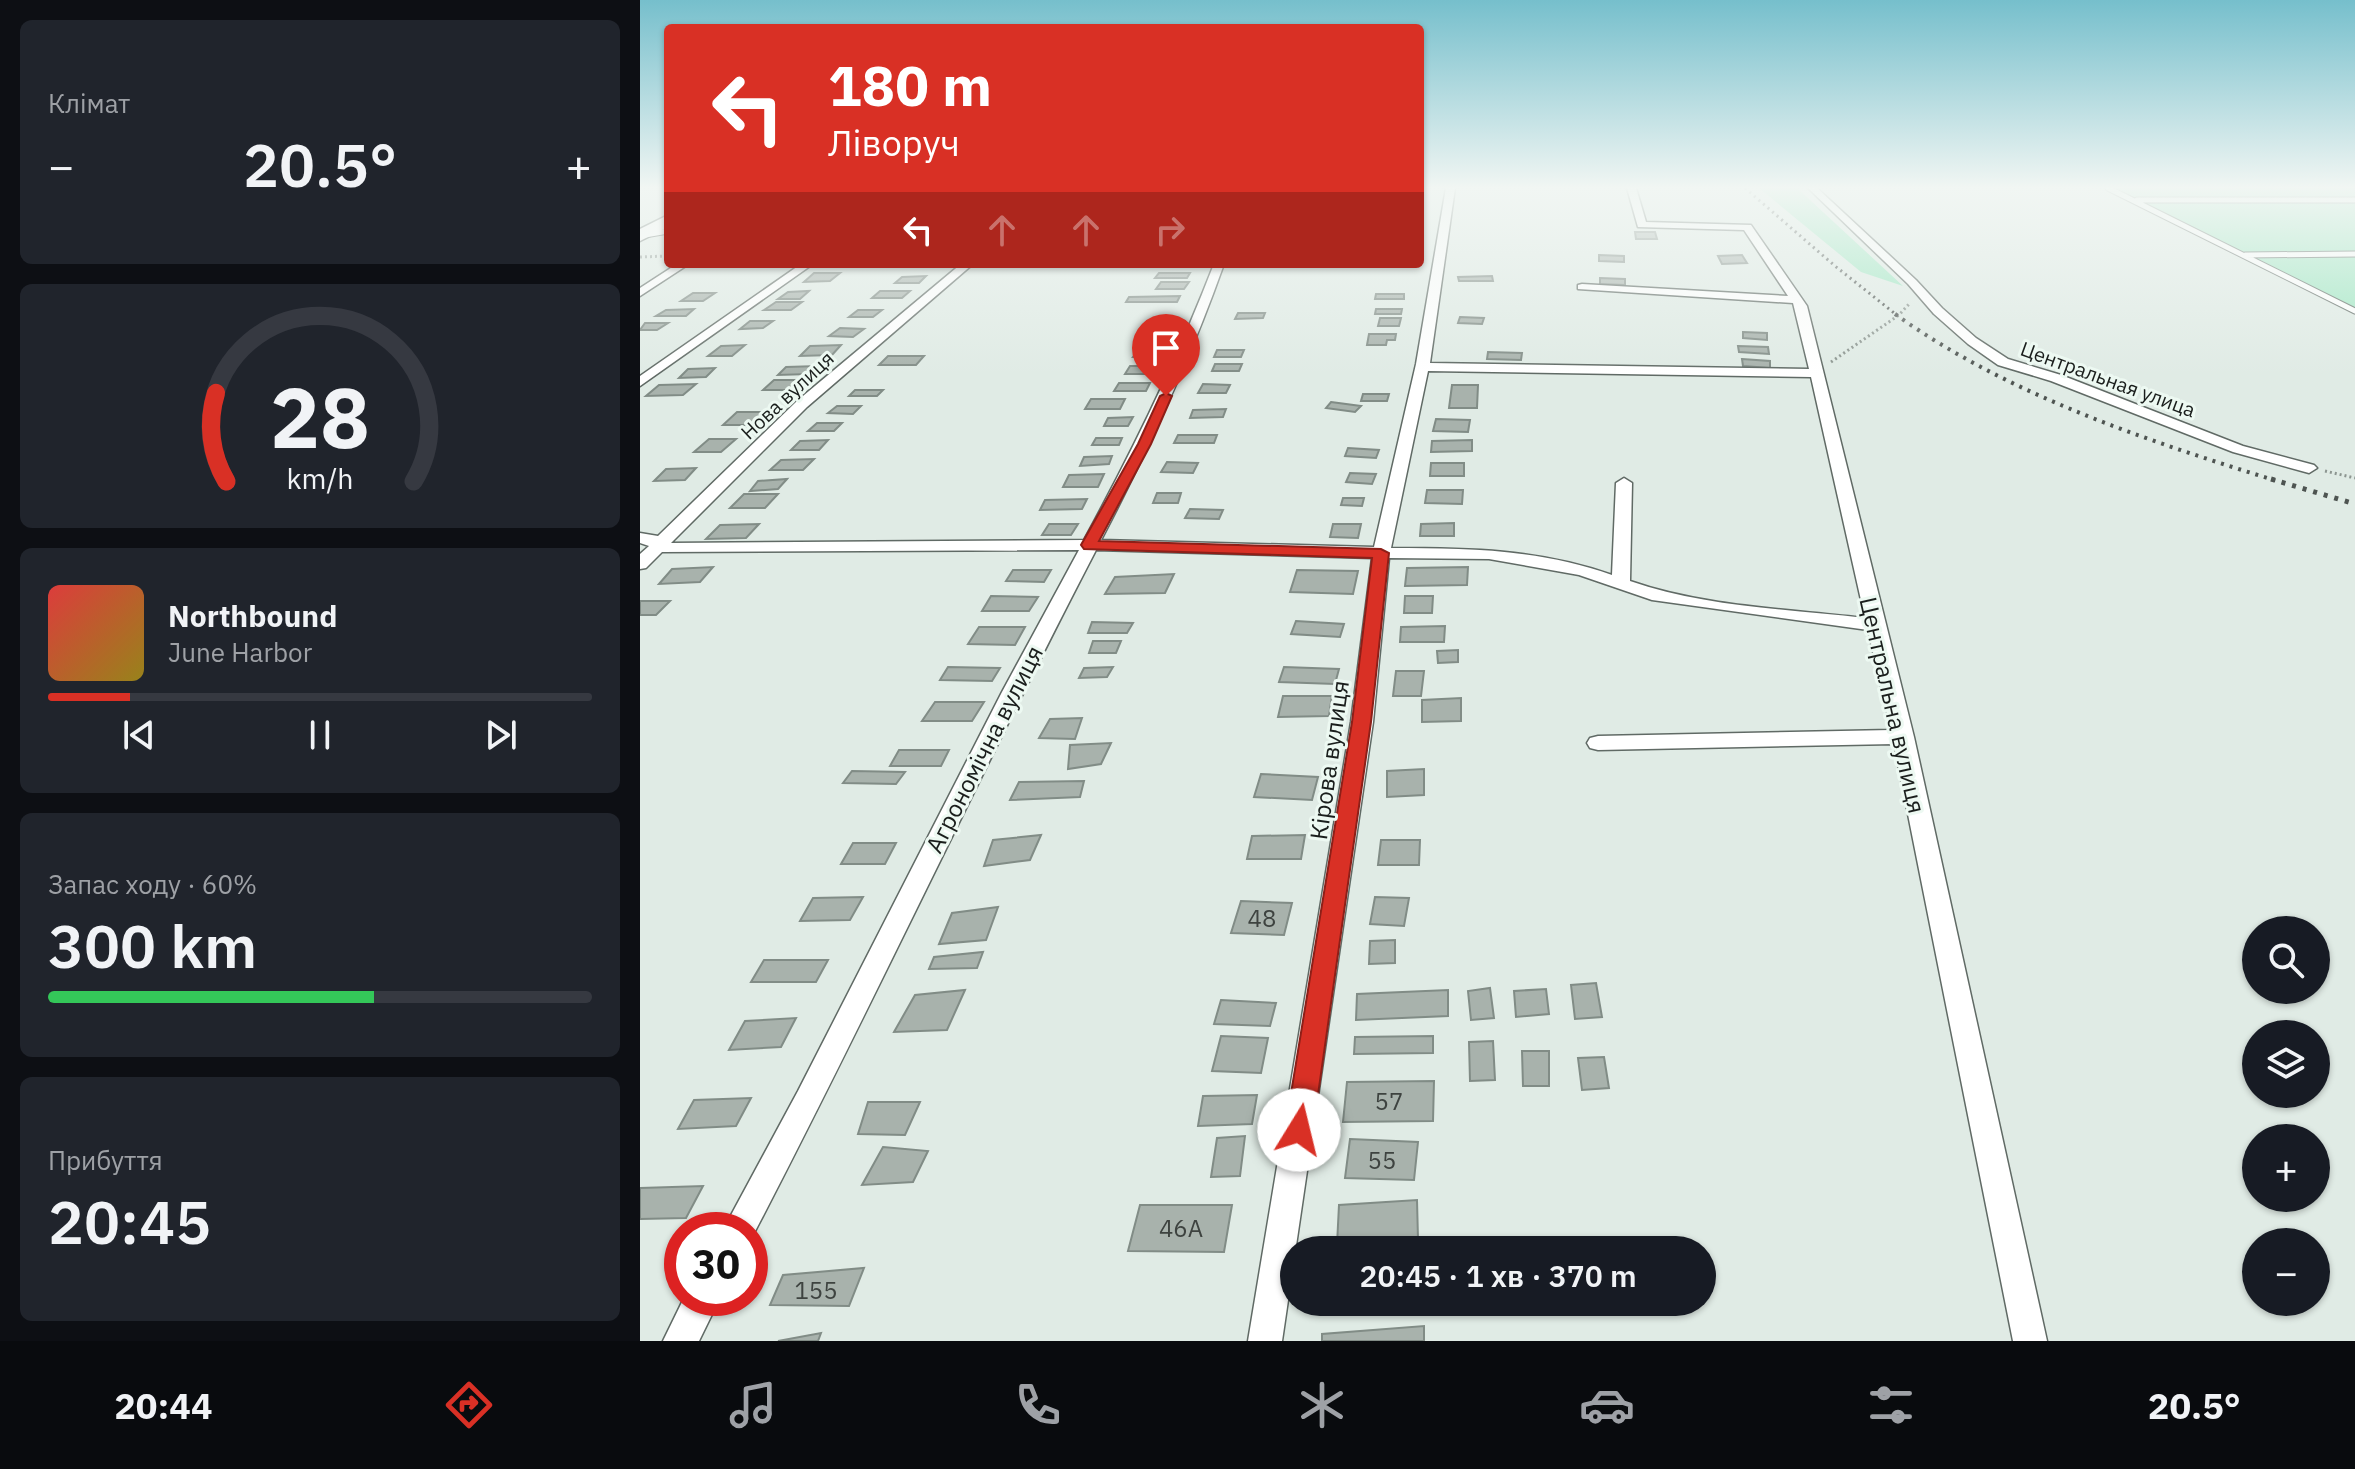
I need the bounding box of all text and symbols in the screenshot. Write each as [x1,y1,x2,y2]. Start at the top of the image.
text: 180 m [828,49,992,121]
icon: left [696,56,800,160]
text: Клімат [48,86,130,120]
text: Ліворуч [828,119,960,166]
text: 20.5° [243,125,397,204]
text: − [48,137,74,194]
text: + [566,137,592,194]
icon: left [896,208,940,252]
icon: ahead [980,208,1024,252]
icon: ahead [1064,208,1108,252]
icon: right [1148,208,1192,252]
pin [1132,314,1200,396]
icon: arrive [1144,326,1188,370]
street label: Центральная улица [2017,335,2199,423]
street label: Нова вулиця [735,345,839,445]
text: 28 [270,363,370,471]
text: km/h [286,460,354,497]
street label: Центральна вулиця [1853,594,1933,816]
text: Northbound [168,596,337,635]
text: June Harbor [168,635,312,669]
street label: Агрономічна вулиця [918,640,1050,858]
street label: Кірова вулиця [1302,678,1356,842]
icon: previous [117,713,161,757]
icon: pause [298,713,342,757]
icon: next [479,713,523,757]
text: Запас ходу · 60% [48,867,257,901]
house number: 48 [1248,902,1276,934]
text: 300 km [48,906,257,985]
map controls [2242,916,2330,1316]
button: search [2242,916,2330,1004]
button: layers [2242,1020,2330,1108]
house number: 57 [1375,1085,1403,1117]
position arrow [1257,1088,1341,1172]
button: + [2242,1124,2330,1212]
text: Прибуття [48,1143,163,1177]
house number: 55 [1368,1144,1396,1176]
text: 20:45 [48,1182,211,1261]
speed limit sign: 30 [664,1212,768,1316]
house number: 46А [1159,1212,1203,1244]
button: − [2242,1228,2330,1316]
text: 20:45 · 1 хв · 370 m [1359,1256,1637,1295]
house number: 155 [794,1274,838,1306]
icon: directions [441,1377,497,1433]
icon: music [725,1377,781,1433]
icon: phone [1010,1377,1066,1433]
icon: climate [1294,1377,1350,1433]
icon: car [1579,1377,1635,1433]
icon: filters [1863,1377,1919,1433]
text: 20:44 [114,1382,213,1429]
text: 20.5° [2148,1382,2241,1429]

